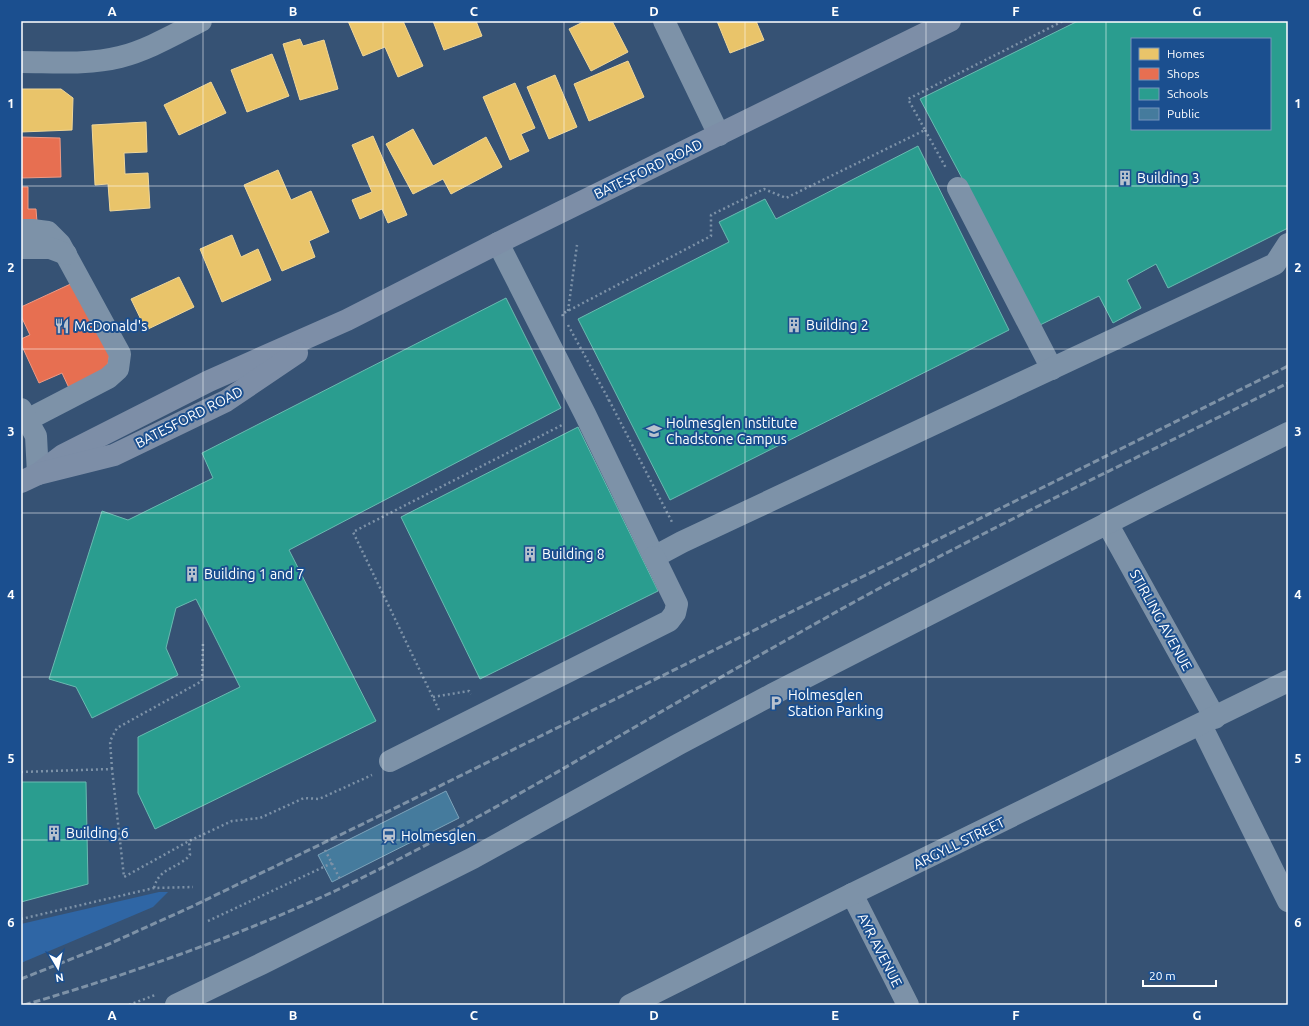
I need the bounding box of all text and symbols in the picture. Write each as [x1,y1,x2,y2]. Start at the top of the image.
text: A [107,4,117,18]
text: B [289,4,298,18]
text: C [470,4,479,18]
text: D [649,4,659,18]
text: E [831,4,839,18]
text: F [1012,4,1020,18]
text: G [1193,4,1202,18]
legend [1131,38,1271,130]
text: Homes [1167,47,1205,60]
text: Shops [1167,67,1199,80]
text: Schools [1167,87,1208,100]
text: 1 [7,96,15,110]
text: 1 [1294,96,1302,110]
text: Public [1167,107,1200,120]
street label: BATESFORD ROAD [591,136,705,202]
building icon: Building 3 [1116,169,1134,187]
place label: Building 3 [1137,170,1200,186]
text: 2 [7,260,15,274]
text: 2 [1294,260,1302,274]
building icon: Building 2 [785,316,803,334]
restaurant icon: McDonald's [53,317,71,335]
place label: Building 2 [806,317,869,333]
place label: McDonald's [74,318,147,334]
street label: BATESFORD ROAD [133,383,246,451]
place label: Holmesglen Institute Chadstone Campus [666,415,797,447]
school or university icon: Holmesglen Institute Chadstone Campus [645,422,663,440]
text: 3 [7,424,15,438]
text: 3 [1294,424,1302,438]
building icon: Building 8 [521,545,539,563]
place label: Building 8 [542,546,605,562]
building icon: Building 1 and 7 [183,565,201,583]
place label: Building 1 and 7 [204,566,304,582]
street label: STIRLING AVENUE [1127,567,1195,673]
text: 4 [7,587,15,601]
text: 4 [1294,587,1302,601]
place label: Holmesglen Station Parking [788,687,884,719]
parking icon: Holmesglen Station Parking [767,694,785,712]
text: 5 [7,751,15,765]
text: 5 [1294,751,1302,765]
street label: ARGYLL STREET [911,814,1008,872]
building icon: Building 6 [45,824,63,842]
place label: Building 6 [66,825,129,841]
station icon: Holmesglen [380,827,398,845]
place label: Holmesglen [401,828,476,844]
street label: AYR AVENUE [855,910,906,990]
text: 6 [7,915,15,929]
text: 6 [1294,915,1302,929]
north arrow [38,948,78,988]
scale bar [1143,962,1216,988]
text: 20 m [1149,969,1176,982]
text: N [55,971,65,984]
text: A [107,1008,117,1022]
text: B [289,1008,298,1022]
text: C [470,1008,479,1022]
text: D [649,1008,659,1022]
text: E [831,1008,839,1022]
text: F [1012,1008,1020,1022]
text: G [1193,1008,1202,1022]

